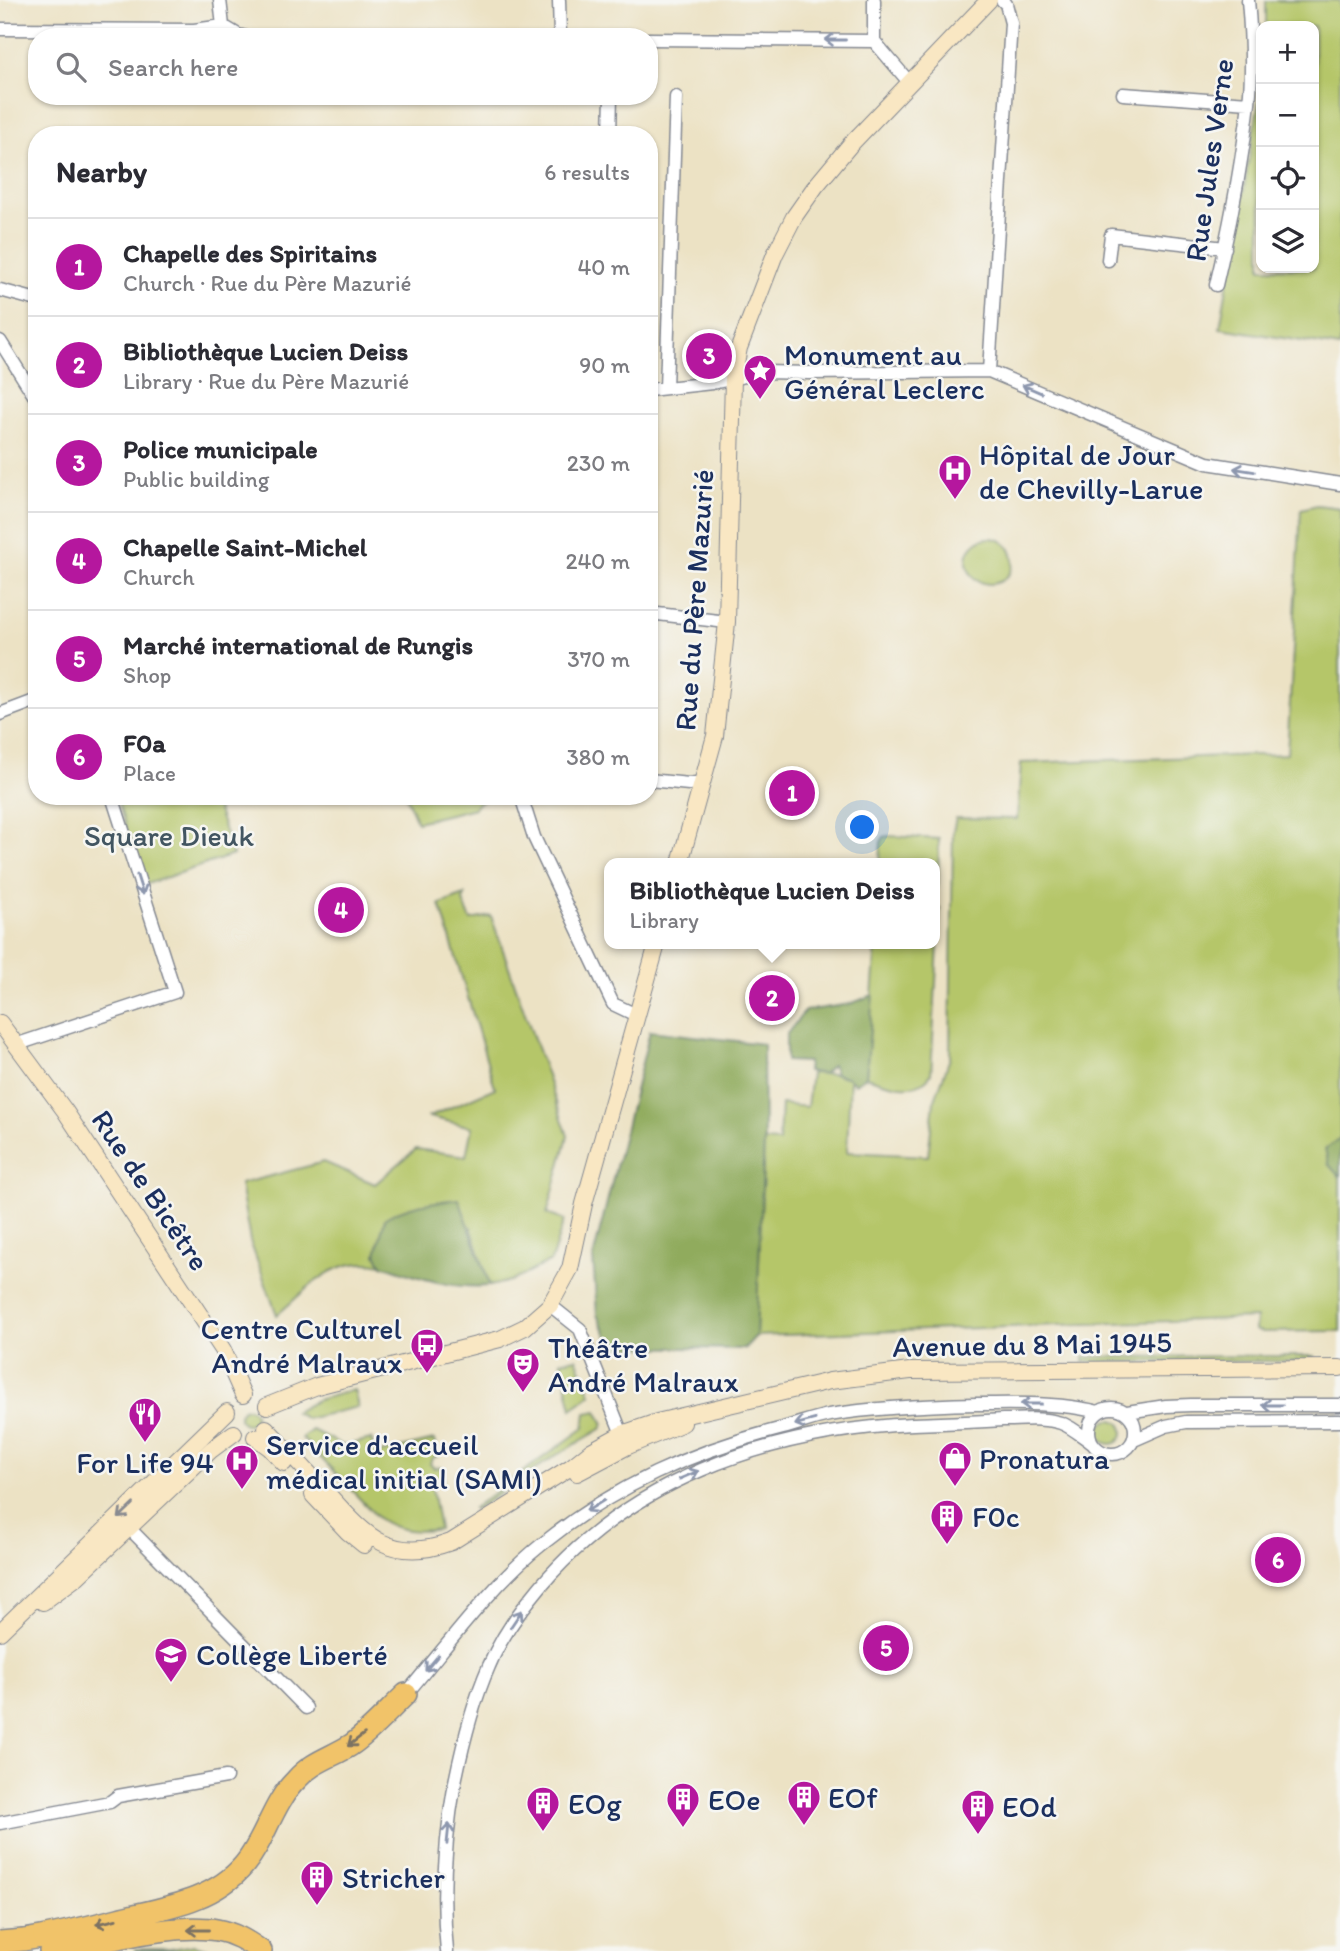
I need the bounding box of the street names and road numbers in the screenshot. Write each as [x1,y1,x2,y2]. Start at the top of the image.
street label: Rue Jules Verne [1176,56,1242,264]
street label: Rue du Père Mazurié [666,468,722,732]
street label: Rue de Bicêtre [84,1103,218,1277]
street label: Avenue du 8 Mai 1945 [892,1323,1172,1365]

